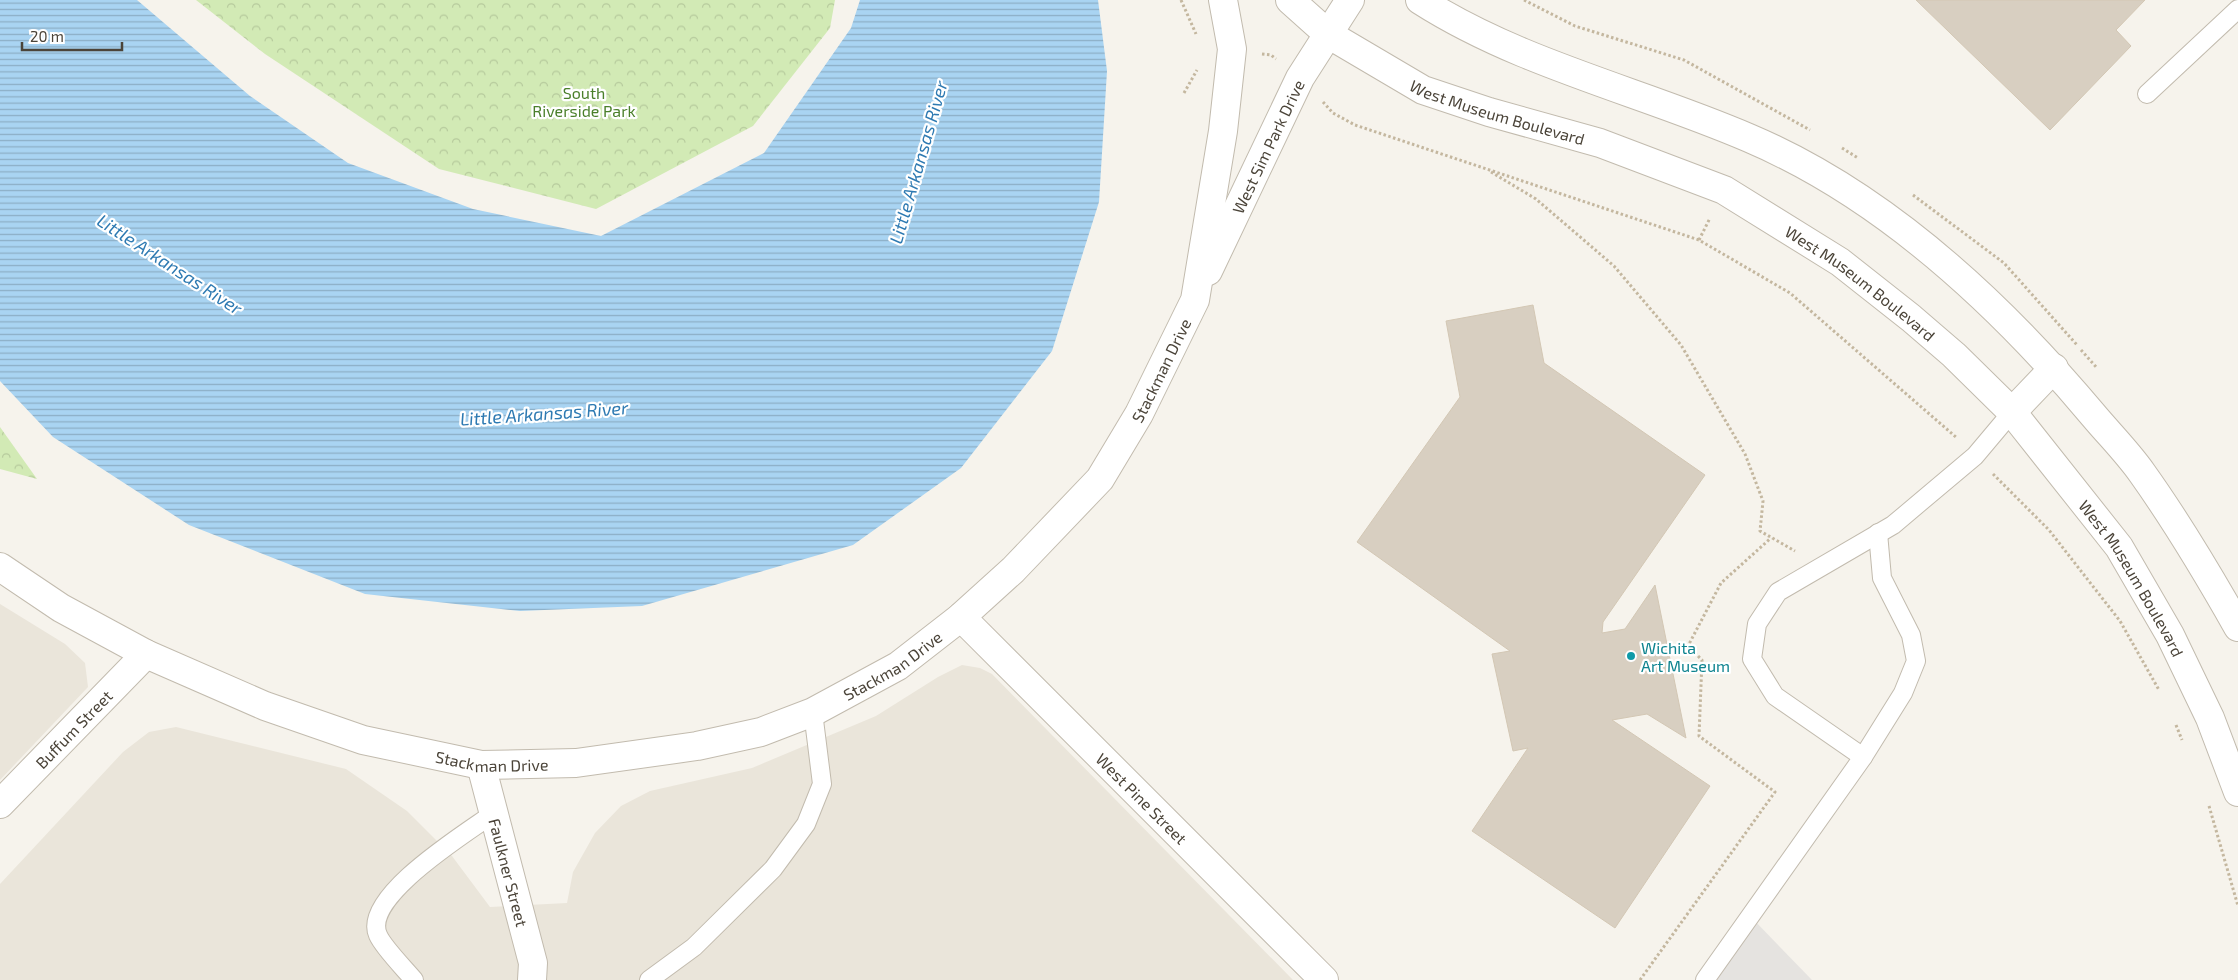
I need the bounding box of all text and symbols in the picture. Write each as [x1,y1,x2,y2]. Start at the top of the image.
scale bar [22,20,122,52]
text: 20 m [30,27,64,45]
street label: West Museum Boulevard [1407,75,1587,148]
street label: West Sim Park Drive [1227,76,1307,216]
water label: Little Arkansas River [884,77,952,246]
park label: South Riverside Park [532,83,636,120]
water label: Little Arkansas River [93,209,247,320]
street label: West Museum Boulevard [1782,221,1939,344]
street label: Stackman Drive [1127,315,1194,426]
water label: Little Arkansas River [459,396,630,430]
street label: West Museum Boulevard [2076,496,2188,659]
street label: Stackman Drive [840,626,945,703]
place label: Wichita Art Museum [1641,638,1730,675]
marker: Wichita Art Museum [1625,650,1637,662]
street label: Buffum Street [31,686,116,772]
street label: Stackman Drive [434,746,549,775]
street label: West Pine Street [1093,749,1191,847]
street label: Faulkner Street [486,816,533,929]

